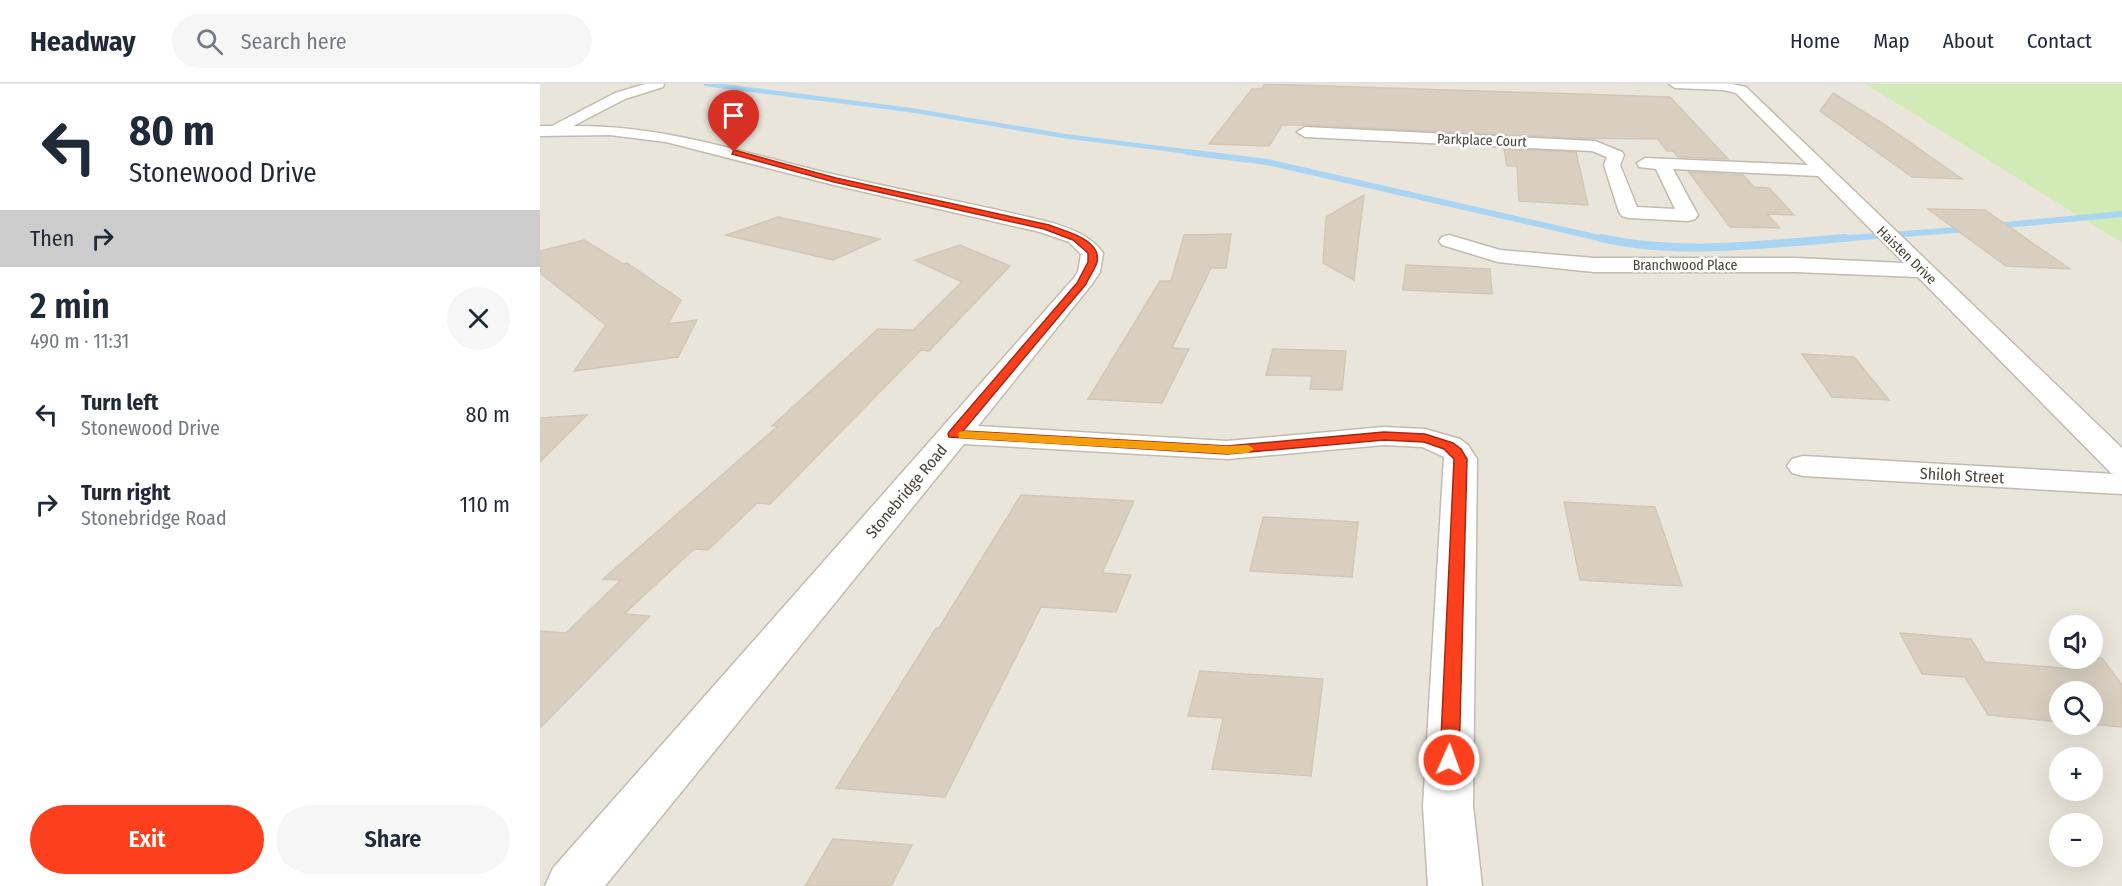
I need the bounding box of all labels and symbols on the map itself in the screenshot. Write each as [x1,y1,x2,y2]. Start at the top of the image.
pin [708,90,759,152]
street label: Parkplace Court [1437,130,1528,151]
street label: Haisten Drive [1873,223,1940,288]
street label: Branchwood Place [1633,257,1737,274]
street label: Stonebridge Road [862,441,951,542]
street label: Shiloh Street [1919,464,2005,487]
position arrow [1417,728,1481,792]

